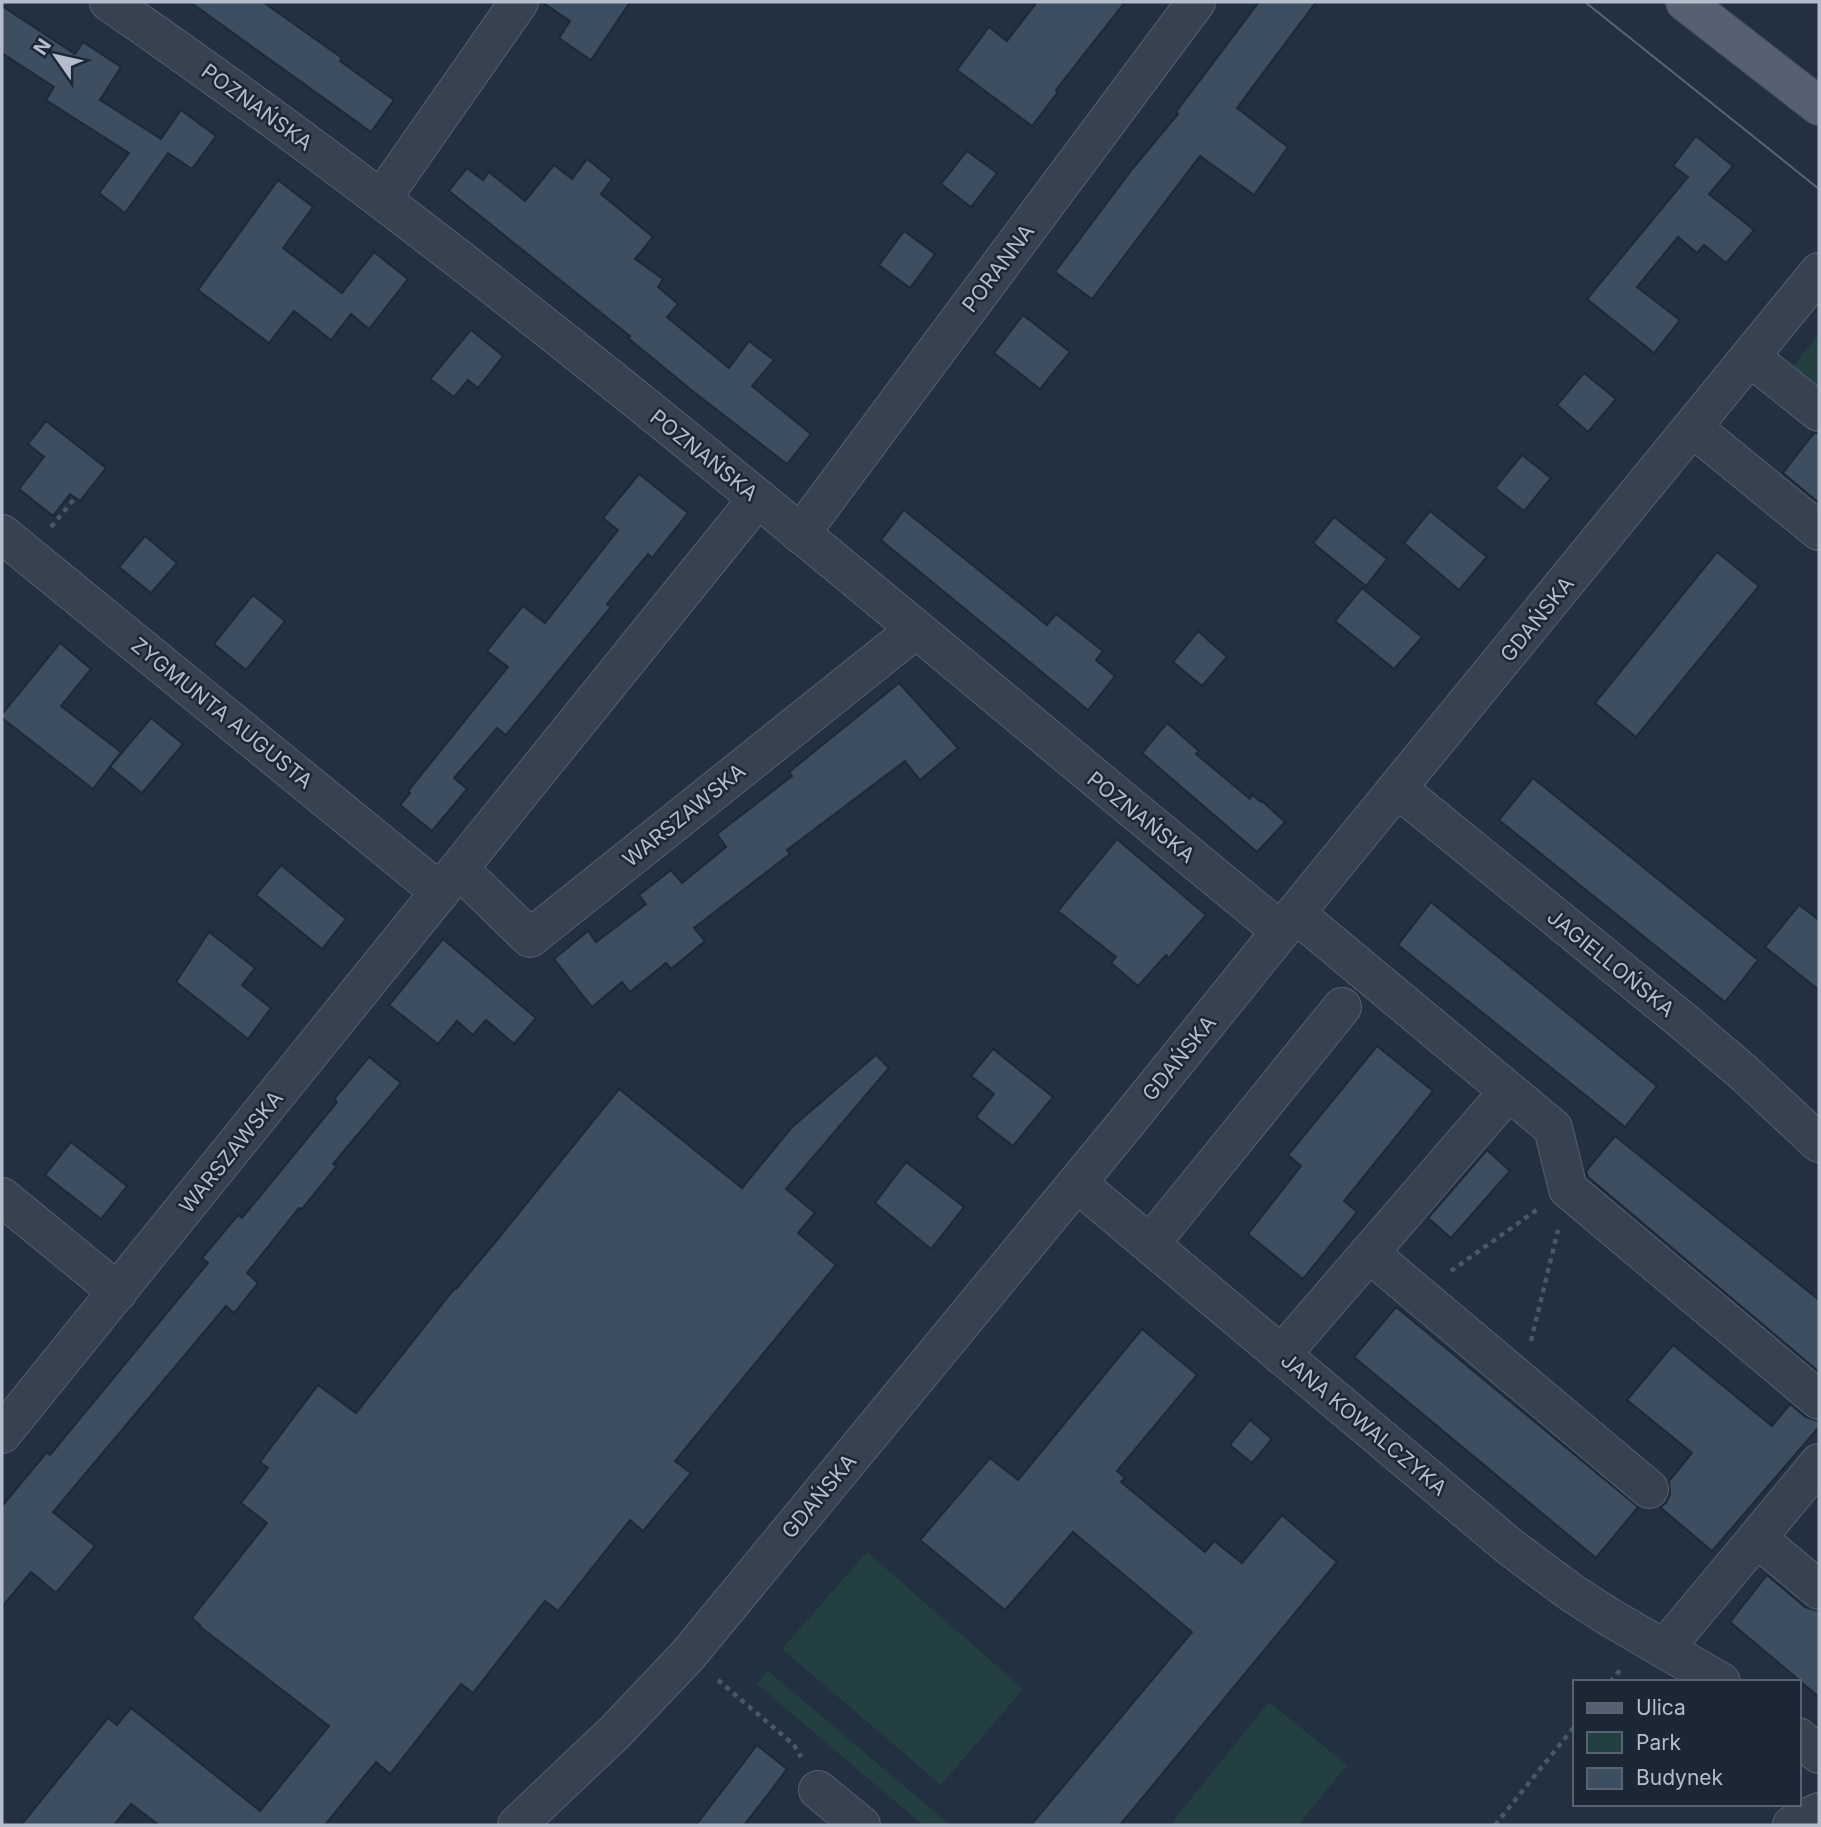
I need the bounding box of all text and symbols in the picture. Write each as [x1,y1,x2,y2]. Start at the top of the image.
north arrow [21,21,91,91]
text: N [29,34,56,59]
street label: POZNAŃSKA [197,58,318,156]
street label: PORANNA [957,219,1039,317]
street label: POZNAŃSKA [645,403,763,506]
street label: GDAŃSKA [1494,571,1579,667]
street label: ZYGMUNTA AUGUSTA [126,632,318,794]
street label: WARSZAWSKA [618,758,750,872]
street label: POZNAŃSKA [1082,765,1200,868]
street label: JAGIELLOŃSKA [1542,903,1680,1022]
street label: GDAŃSKA [1136,1010,1221,1106]
street label: WARSZAWSKA [174,1086,288,1218]
street label: JANA KOWALCZYKA [1276,1347,1452,1501]
street label: GDAŃSKA [776,1448,862,1543]
legend [1573,1680,1800,1806]
text: Ulica [1636,1695,1686,1720]
text: Park [1636,1730,1681,1755]
text: Budynek [1636,1765,1724,1790]

